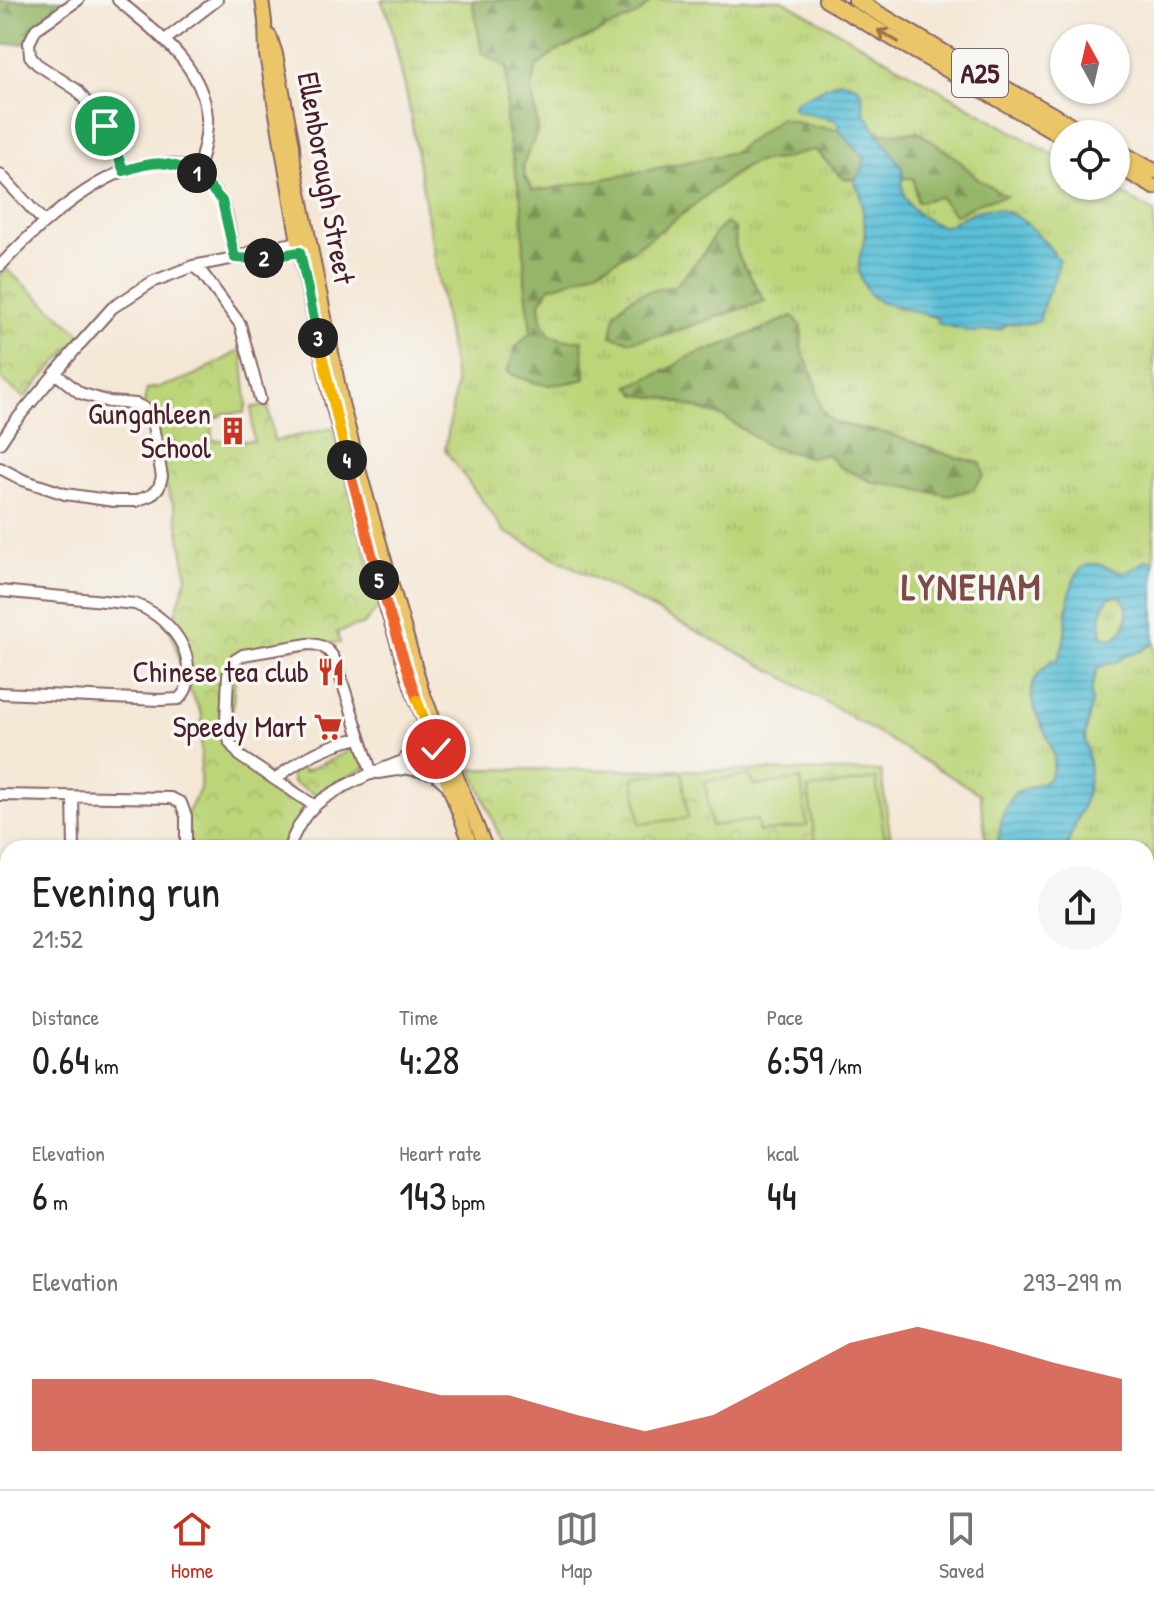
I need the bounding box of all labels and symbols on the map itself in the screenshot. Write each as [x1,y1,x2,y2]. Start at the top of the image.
north arrow [1050,24,1130,104]
one-way arrow [877,28,900,44]
road number: A25 [952,49,1008,97]
street label: Ellenborough Street [289,69,365,288]
pin [71,92,139,160]
pin: 1 [177,153,217,193]
pin: 2 [244,238,284,278]
pin: 3 [298,318,338,358]
place label: Gungahleen School [88,393,211,467]
building icon: Gungahleen School [218,416,248,446]
pin: 4 [327,440,367,480]
pin: 5 [359,560,399,600]
district label: LYNEHAM [902,560,1042,612]
place label: Chinese tea club [132,651,309,691]
restaurant icon: Chinese tea club [316,657,346,687]
place label: Speedy Mart [173,706,307,746]
supermarket icon: Speedy Mart [313,712,343,742]
pin [402,715,470,783]

